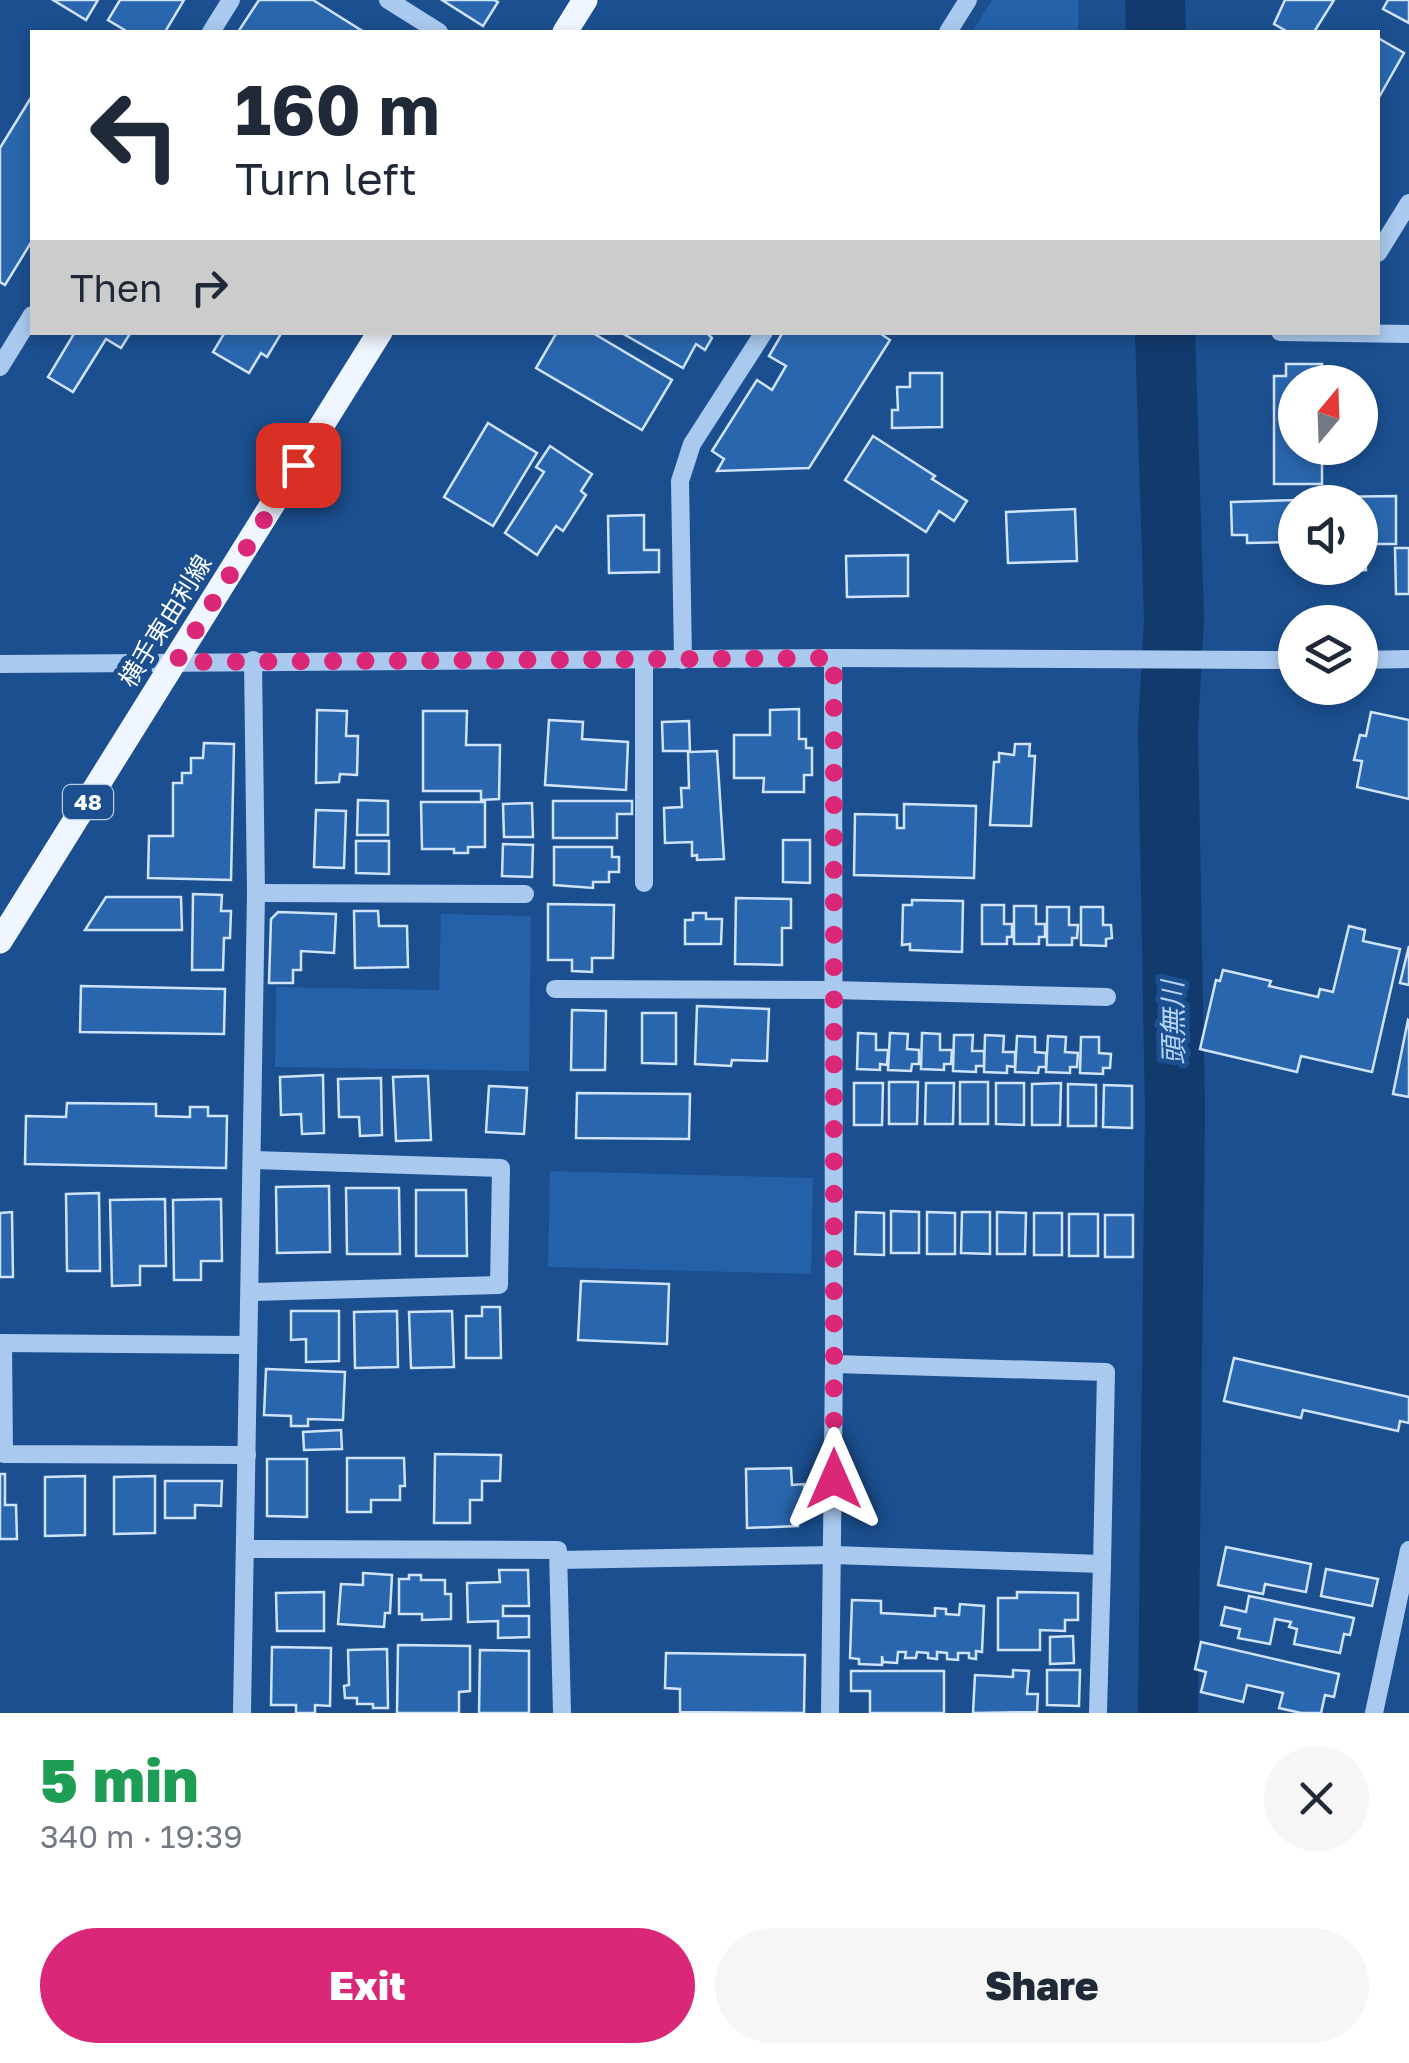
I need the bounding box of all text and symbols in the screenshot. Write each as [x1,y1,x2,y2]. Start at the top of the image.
text: 160 m [235,66,440,150]
icon: left [70,70,200,200]
text: Turn left [235,151,417,205]
icon: right [182,260,237,315]
text: Then [70,265,162,310]
north arrow [1278,365,1378,465]
map controls [1278,365,1378,705]
pin [256,423,341,508]
icon: arrive [271,438,326,493]
button: sound [1278,485,1378,585]
street label: 横手東由利線 [112,549,217,693]
button: layers [1278,605,1378,705]
road number: 48 [63,785,113,819]
water label: 頭無川 [1155,978,1190,1065]
position arrow [782,1427,886,1531]
text: 5 min [40,1743,199,1815]
button: close [1264,1746,1369,1851]
text: 340 m · 19:39 [40,1817,243,1855]
button: Exit [40,1928,695,2043]
button: Share [715,1928,1369,2043]

